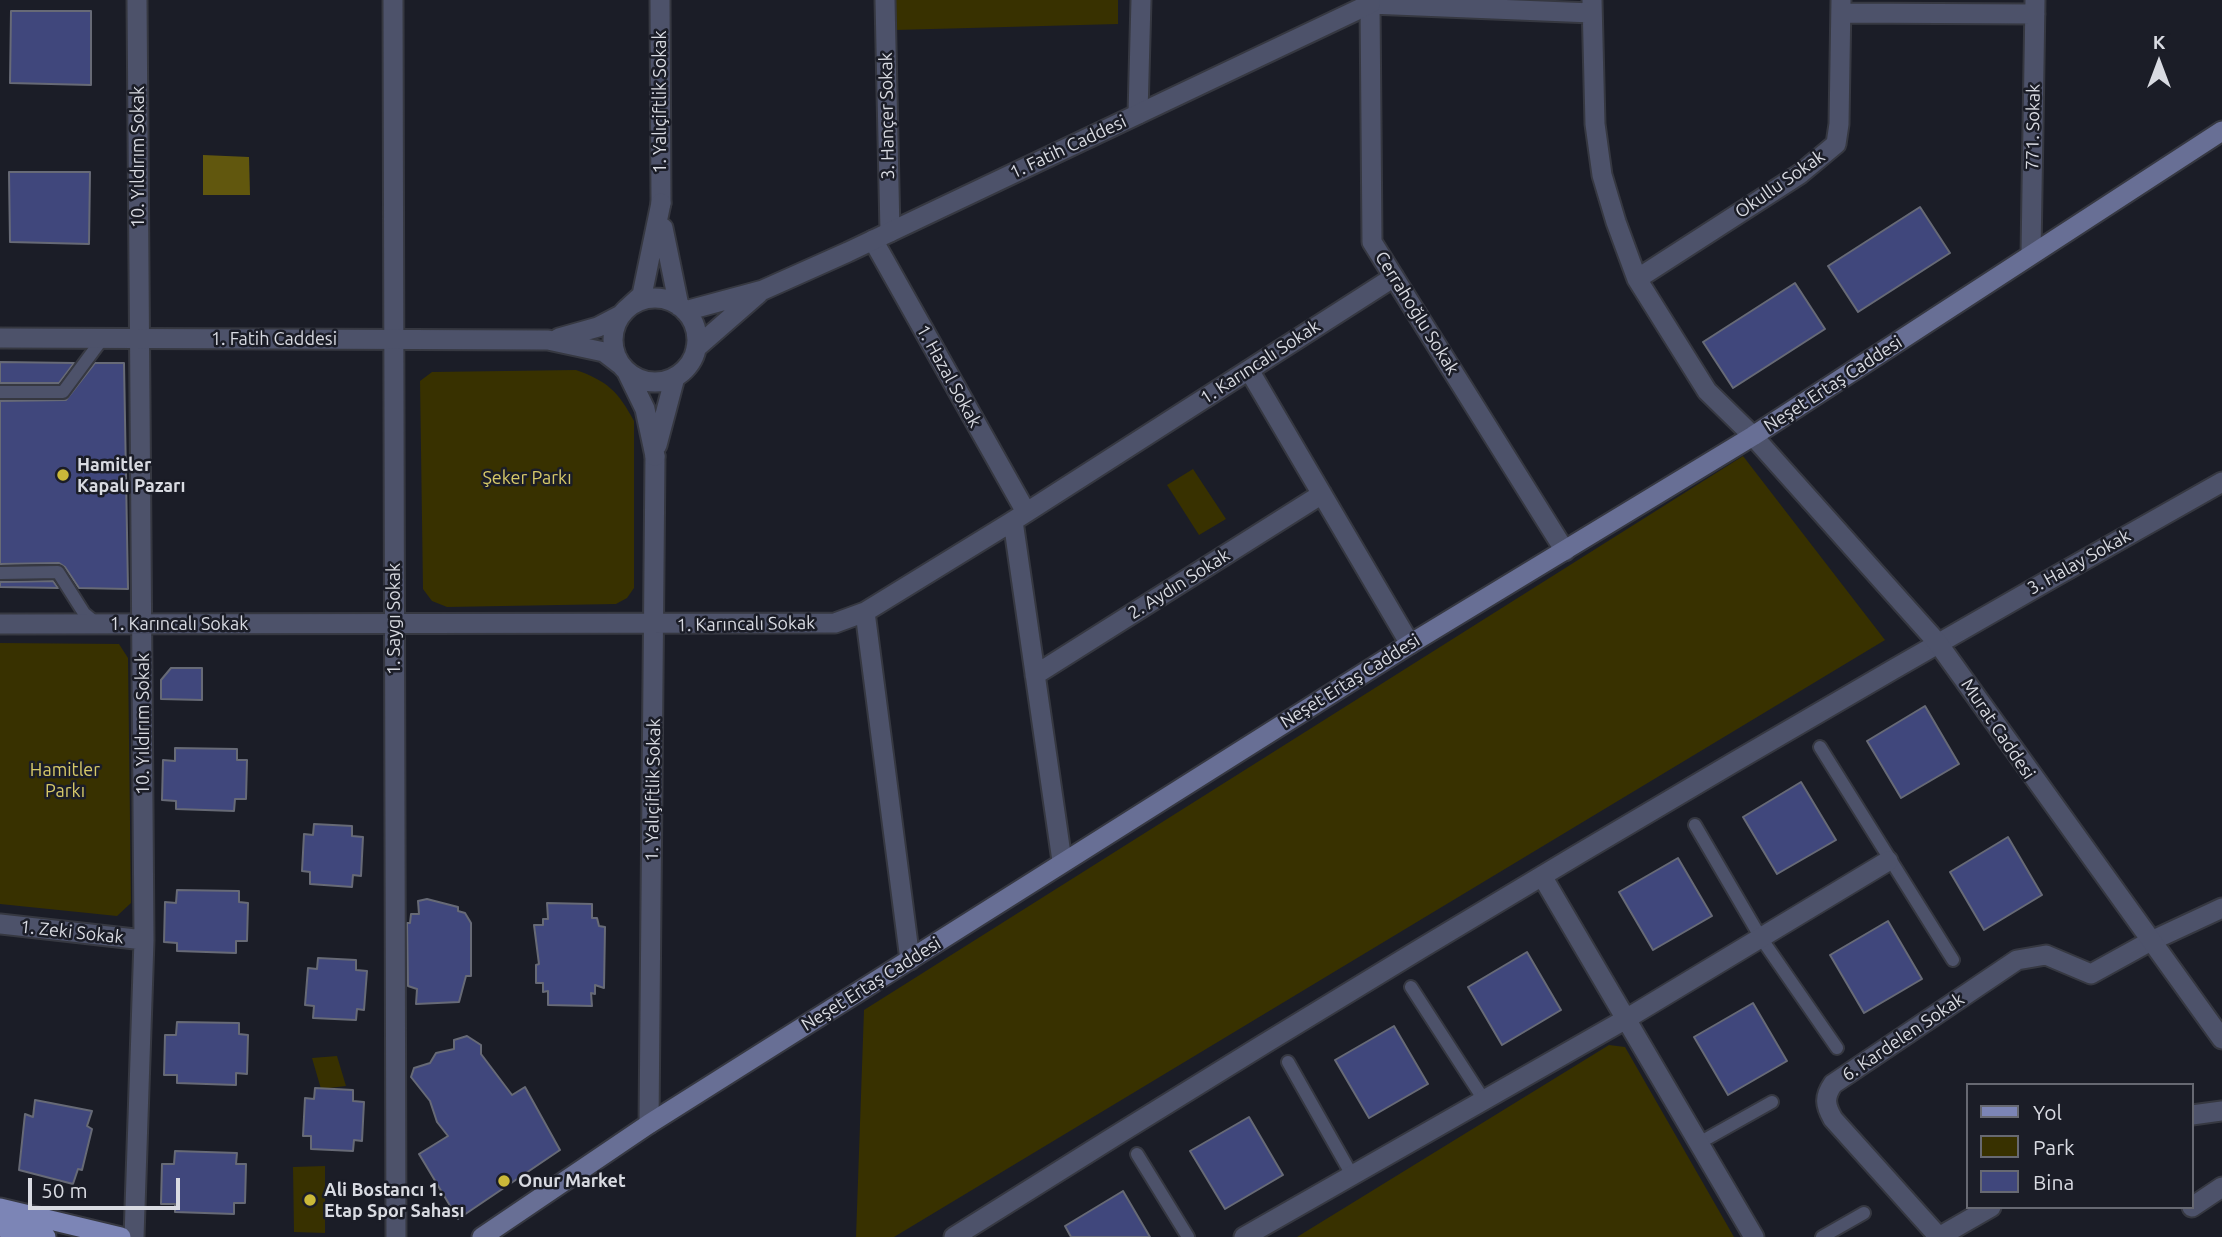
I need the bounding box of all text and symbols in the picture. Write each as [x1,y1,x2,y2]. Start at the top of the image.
north arrow [2124,28,2194,98]
street label: 1. Yalıçiftlik Sokak [649,30,671,174]
text: K [2153,31,2165,53]
street label: 3. Hançer Sokak [875,52,899,180]
street label: 771. Sokak [2021,84,2045,170]
street label: 10. Yıldırım Sokak [127,86,149,228]
street label: 1. Fatih Caddesi [1006,111,1130,183]
street label: Okullu Sokak [1731,145,1829,223]
street label: Cerrahoğlu Sokak [1370,247,1464,379]
street label: 1. Karıncalı Sokak [1196,315,1324,409]
street label: 1. Hazal Sokak [912,321,986,431]
street label: 1. Fatih Caddesi [211,328,337,350]
street label: Neşet Ertaş Caddesi [1760,331,1906,437]
place label: Hamitler Kapalı Pazarı [77,454,186,496]
marker: Hamitler Kapalı Pazarı [55,467,71,483]
park label: Şeker Parkı [482,467,572,489]
street label: 3. Halay Sokak [2024,525,2134,599]
street label: 2. Aydın Sokak [1124,544,1234,624]
street label: 1. Saygı Sokak [383,563,405,675]
street label: 1. Karıncalı Sokak [677,612,815,636]
street label: 1. Karıncalı Sokak [110,613,248,635]
street label: Neşet Ertaş Caddesi [1276,629,1424,733]
street label: 10. Yıldırım Sokak [132,653,154,795]
street label: Murat Caddesi [1956,675,2040,783]
street label: 1. Yalıçiftlik Sokak [641,718,665,862]
park label: Hamitler Parkı [30,759,100,802]
street label: 1. Zeki Sokak [19,916,125,948]
street label: Neşet Ertaş Caddesi [797,932,945,1036]
street label: 6. Kardelen Sokak [1838,988,1968,1086]
legend [1966,1083,2194,1209]
text: Yol [2033,1100,2062,1124]
text: Park [2033,1135,2075,1159]
scale bar [32,1164,184,1208]
place label: Onur Market [518,1170,626,1192]
text: Bina [2033,1170,2074,1194]
marker: Onur Market [496,1173,512,1189]
text: 50 m [41,1178,88,1202]
place label: Ali Bostancı 1. Etap Spor Sahası [324,1179,464,1222]
marker: Ali Bostancı 1. Etap Spor Sahası [302,1192,318,1208]

